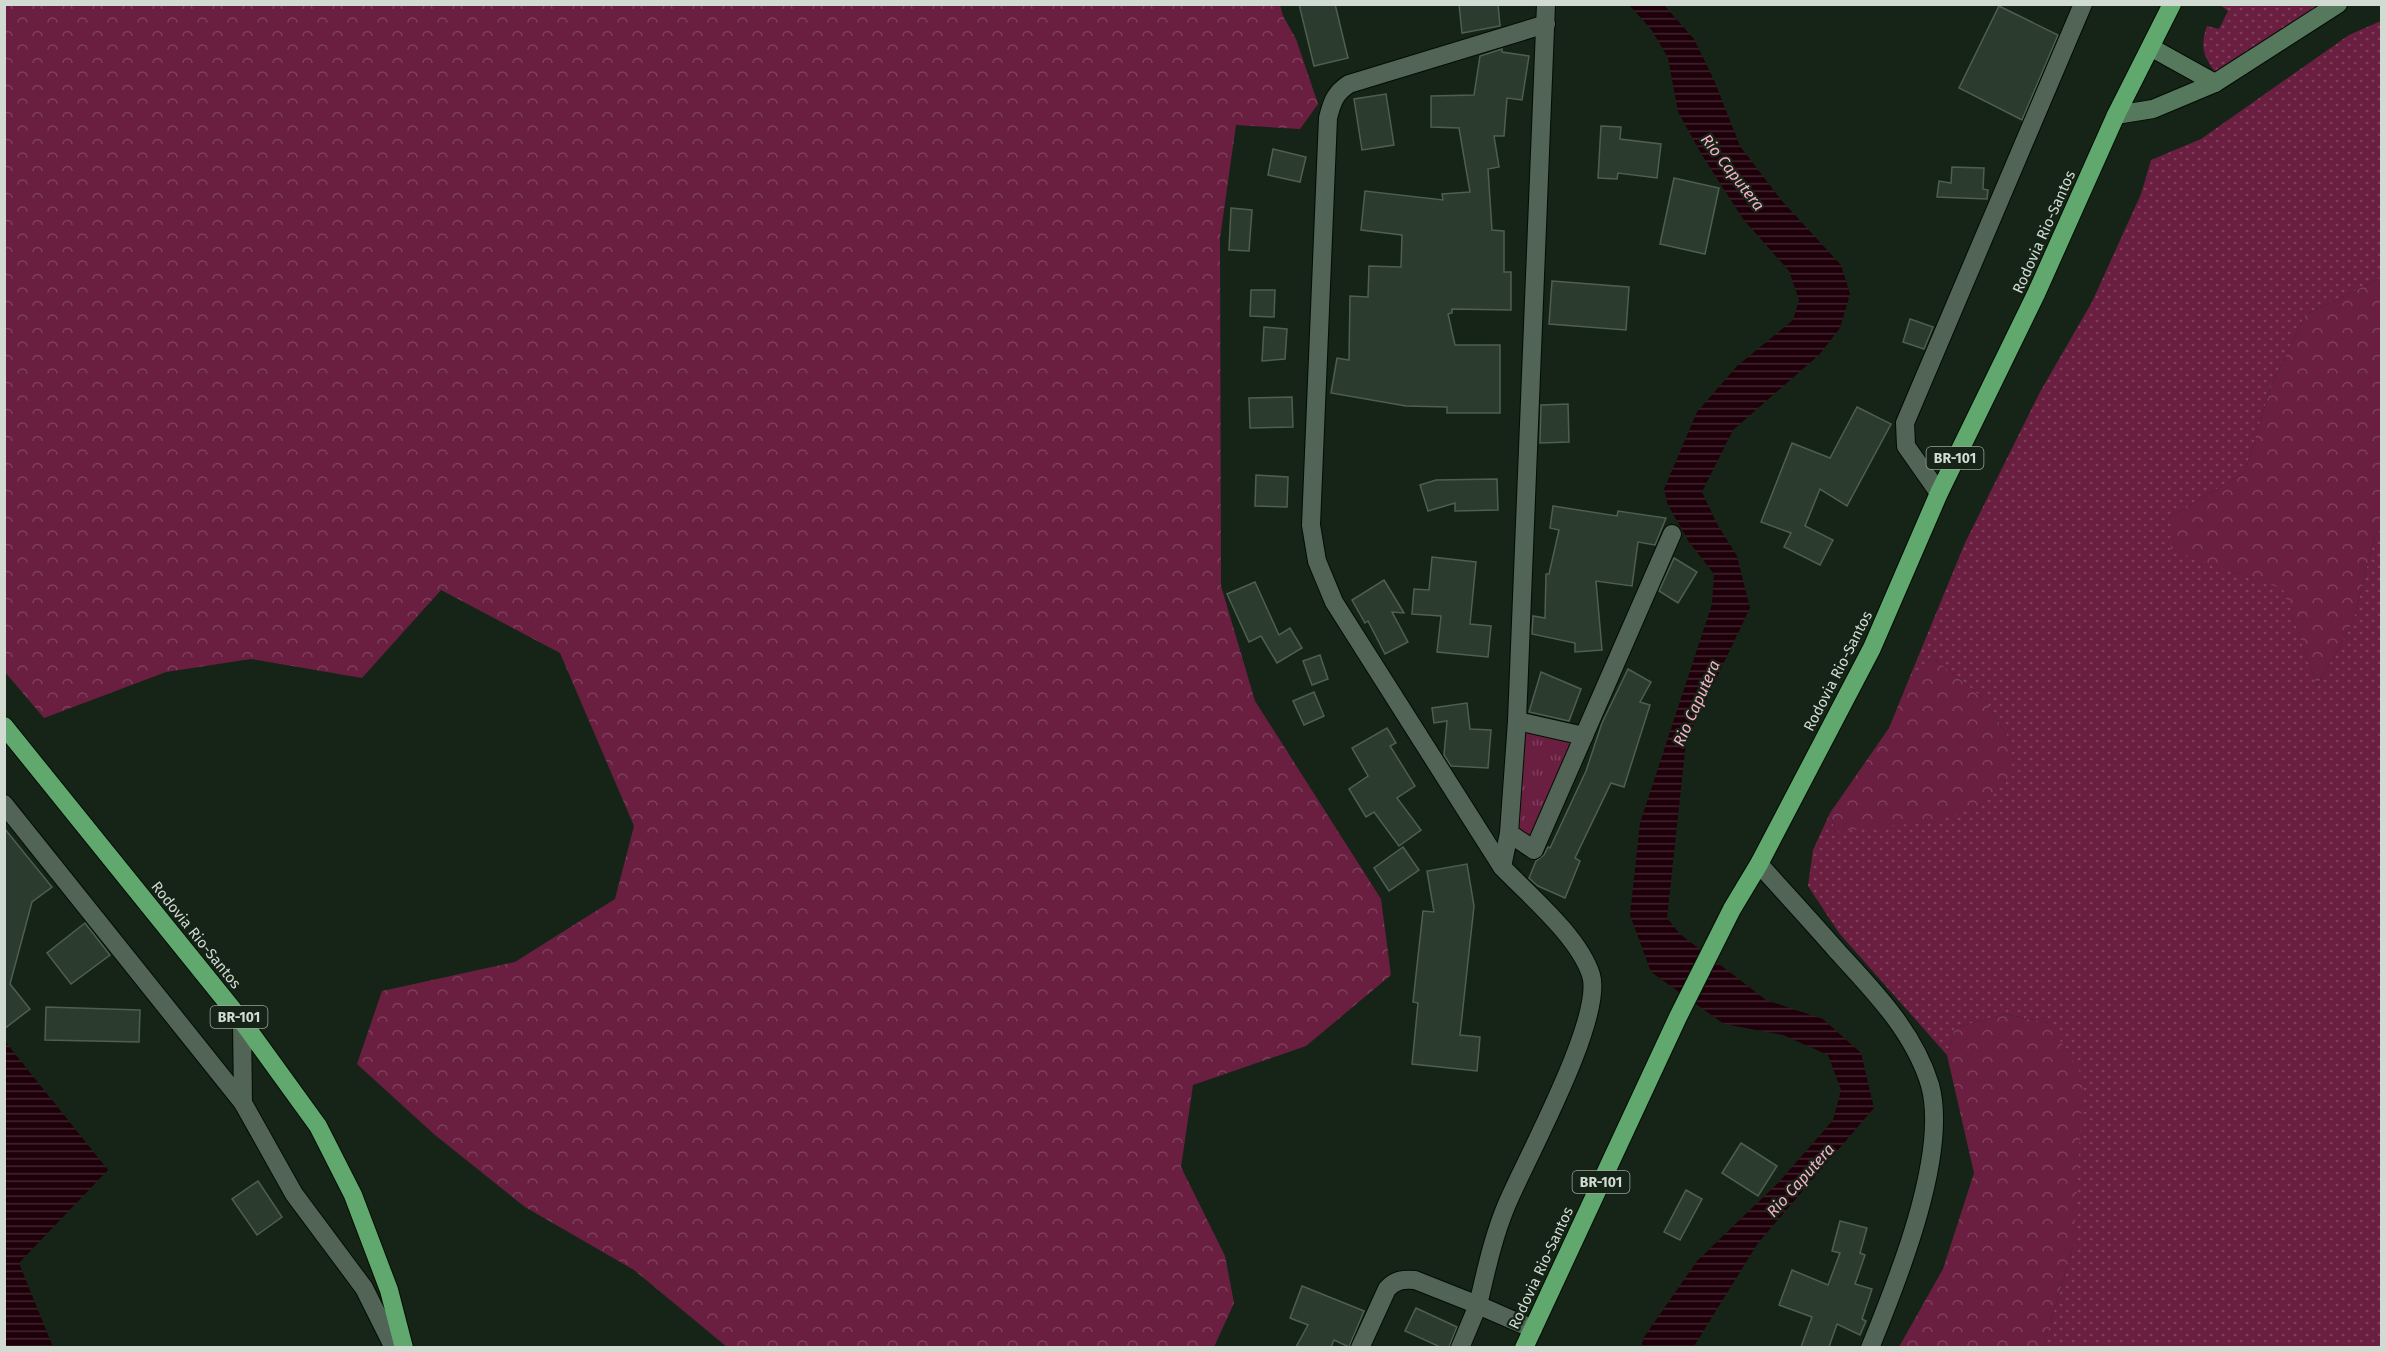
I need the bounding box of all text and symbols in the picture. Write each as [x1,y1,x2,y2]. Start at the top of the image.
water label: Rio Caputera [1697,130,1768,214]
street label: Rodovia Rio-Santos [2009,168,2079,296]
road number: BR-101 [1926,447,1984,469]
street label: Rodovia Rio-Santos [1800,608,1876,734]
water label: Rio Caputera [1669,657,1724,749]
street label: Rodovia Rio-Santos [147,878,245,992]
road number: BR-101 [210,1006,268,1028]
water label: Rio Caputera [1763,1140,1838,1221]
road number: BR-101 [1572,1171,1630,1193]
street label: Rodovia Rio-Santos [1505,1204,1577,1332]

